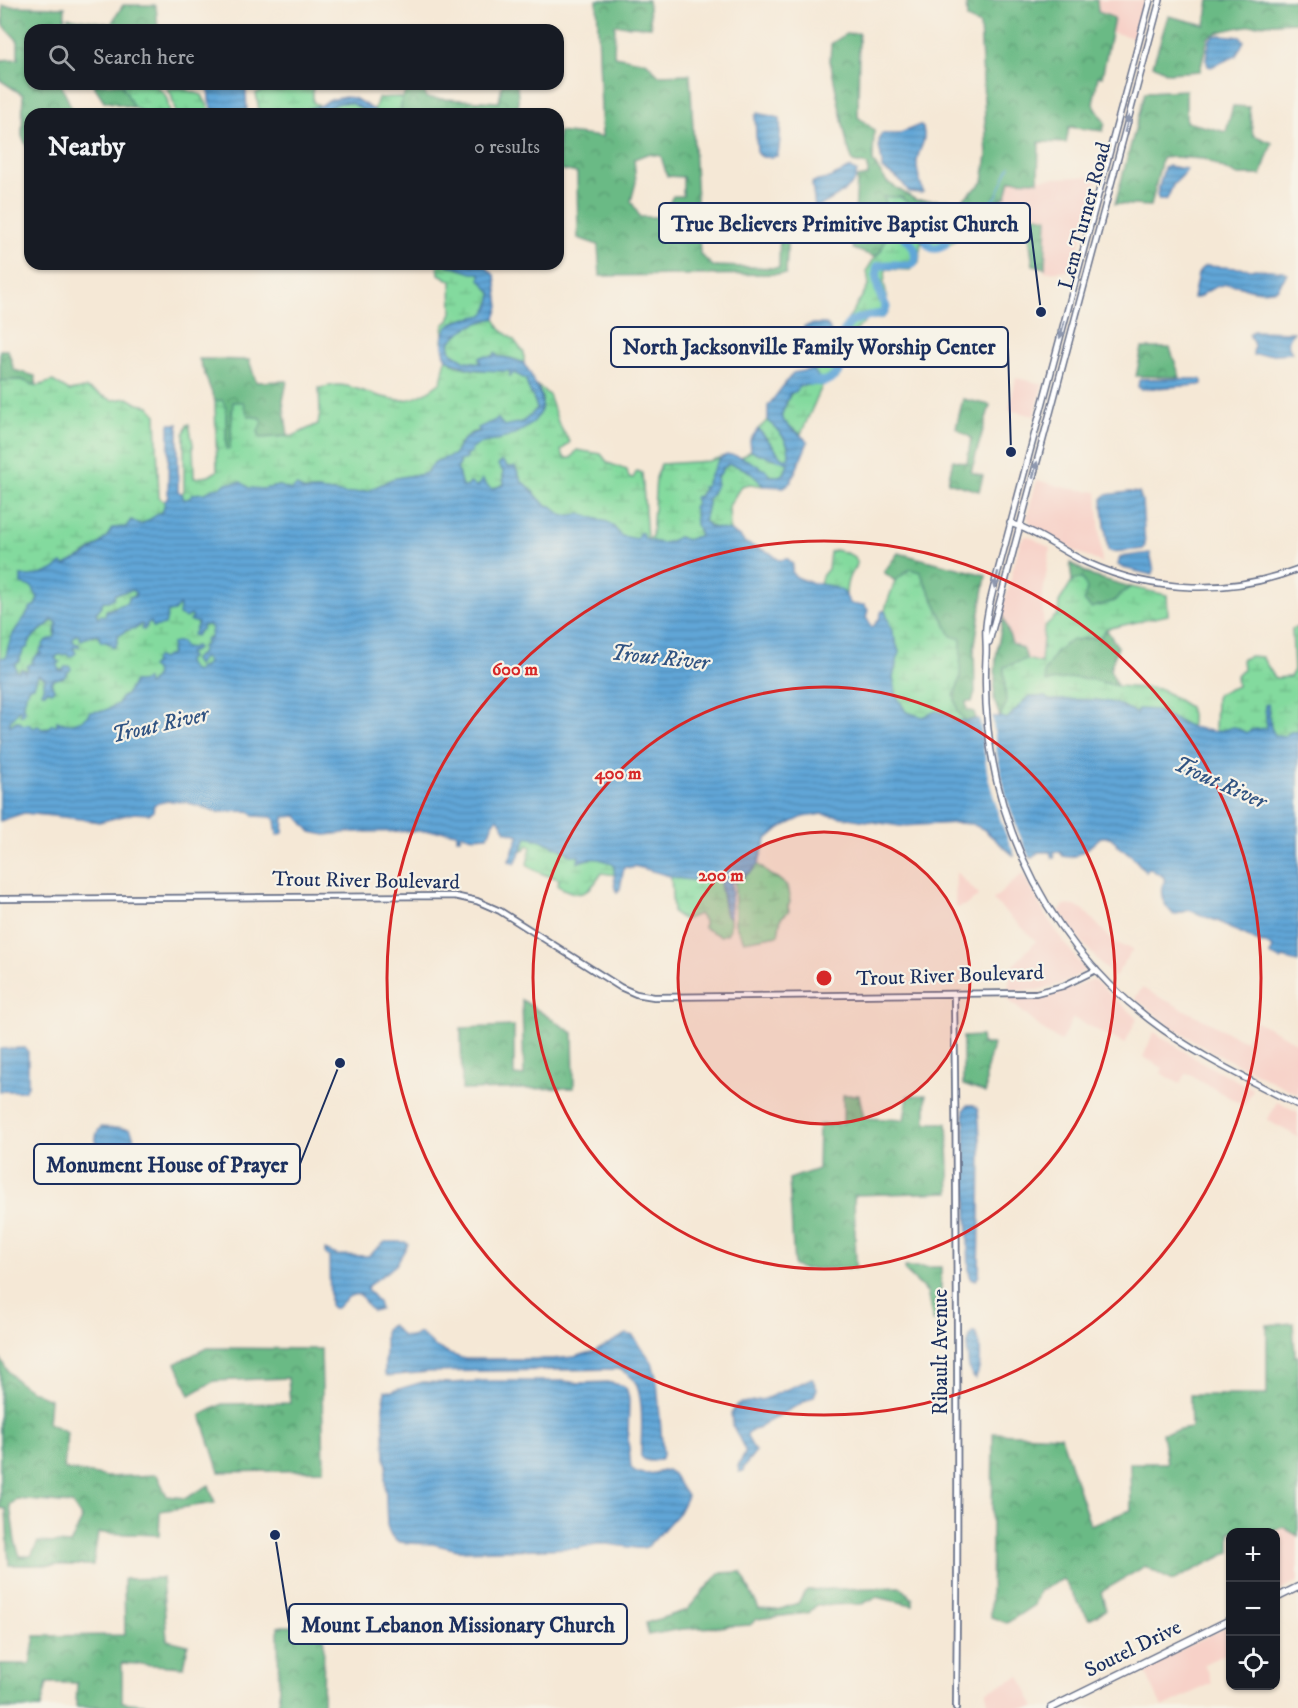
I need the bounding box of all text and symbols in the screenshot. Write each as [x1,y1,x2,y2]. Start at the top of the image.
search box [24,24,564,90]
icon: search [45,41,78,74]
text: Search here [93,44,195,71]
one-way arrow [1122,115,1132,133]
text: Nearby [48,131,125,164]
text: 0 results [474,135,540,160]
street label: Lem Turner Road [1053,139,1117,293]
callout: True Believers Primitive Baptist Church [659,203,1030,243]
text: True Believers Primitive Baptist Church [670,211,1019,238]
one-way arrow [1057,321,1066,339]
callout: North Jacksonville Family Worship Center [611,327,1008,367]
text: North Jacksonville Family Worship Center [622,334,996,361]
one-way arrow [1031,461,1040,479]
one-way arrow [990,571,1000,589]
water label: Trout River [610,639,712,677]
text: 600 m [492,659,539,681]
water label: Trout River [109,700,213,749]
water label: Trout River [1170,751,1272,816]
text: 400 m [593,763,642,785]
text: 200 m [698,865,744,887]
street label: Trout River Boulevard [272,866,461,896]
street label: Trout River Boulevard [856,960,1045,992]
centre of rings [814,968,834,988]
callout: Monument House of Prayer [34,1144,300,1184]
text: Monument House of Prayer [46,1152,289,1179]
street label: Ribault Avenue [928,1289,954,1415]
map controls [1226,1528,1280,1690]
button: + [1226,1528,1280,1582]
button: − [1226,1582,1280,1636]
callout: Mount Lebanon Missionary Church [289,1604,627,1644]
text: Mount Lebanon Missionary Church [301,1612,615,1639]
street label: Soutel Drive [1080,1614,1186,1684]
button: locate [1226,1636,1280,1690]

